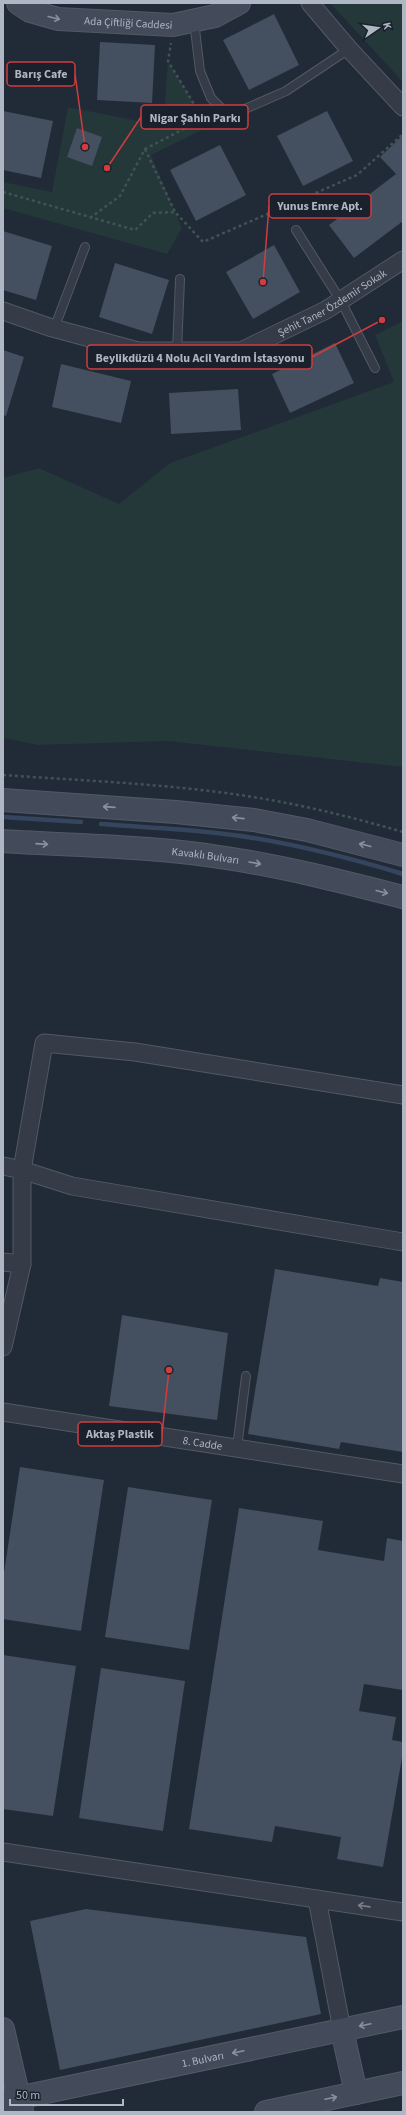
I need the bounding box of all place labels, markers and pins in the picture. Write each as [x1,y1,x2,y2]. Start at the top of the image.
callout: Barış Cafe [7,62,75,86]
callout: Nigar Şahin Parkı [141,105,248,129]
callout: Yunus Emre Apt. [269,194,371,218]
callout: Beylikdüzü 4 Nolu Acil Yardım İstasyonu [87,345,312,369]
callout: Aktaş Plastik [78,1422,162,1446]

